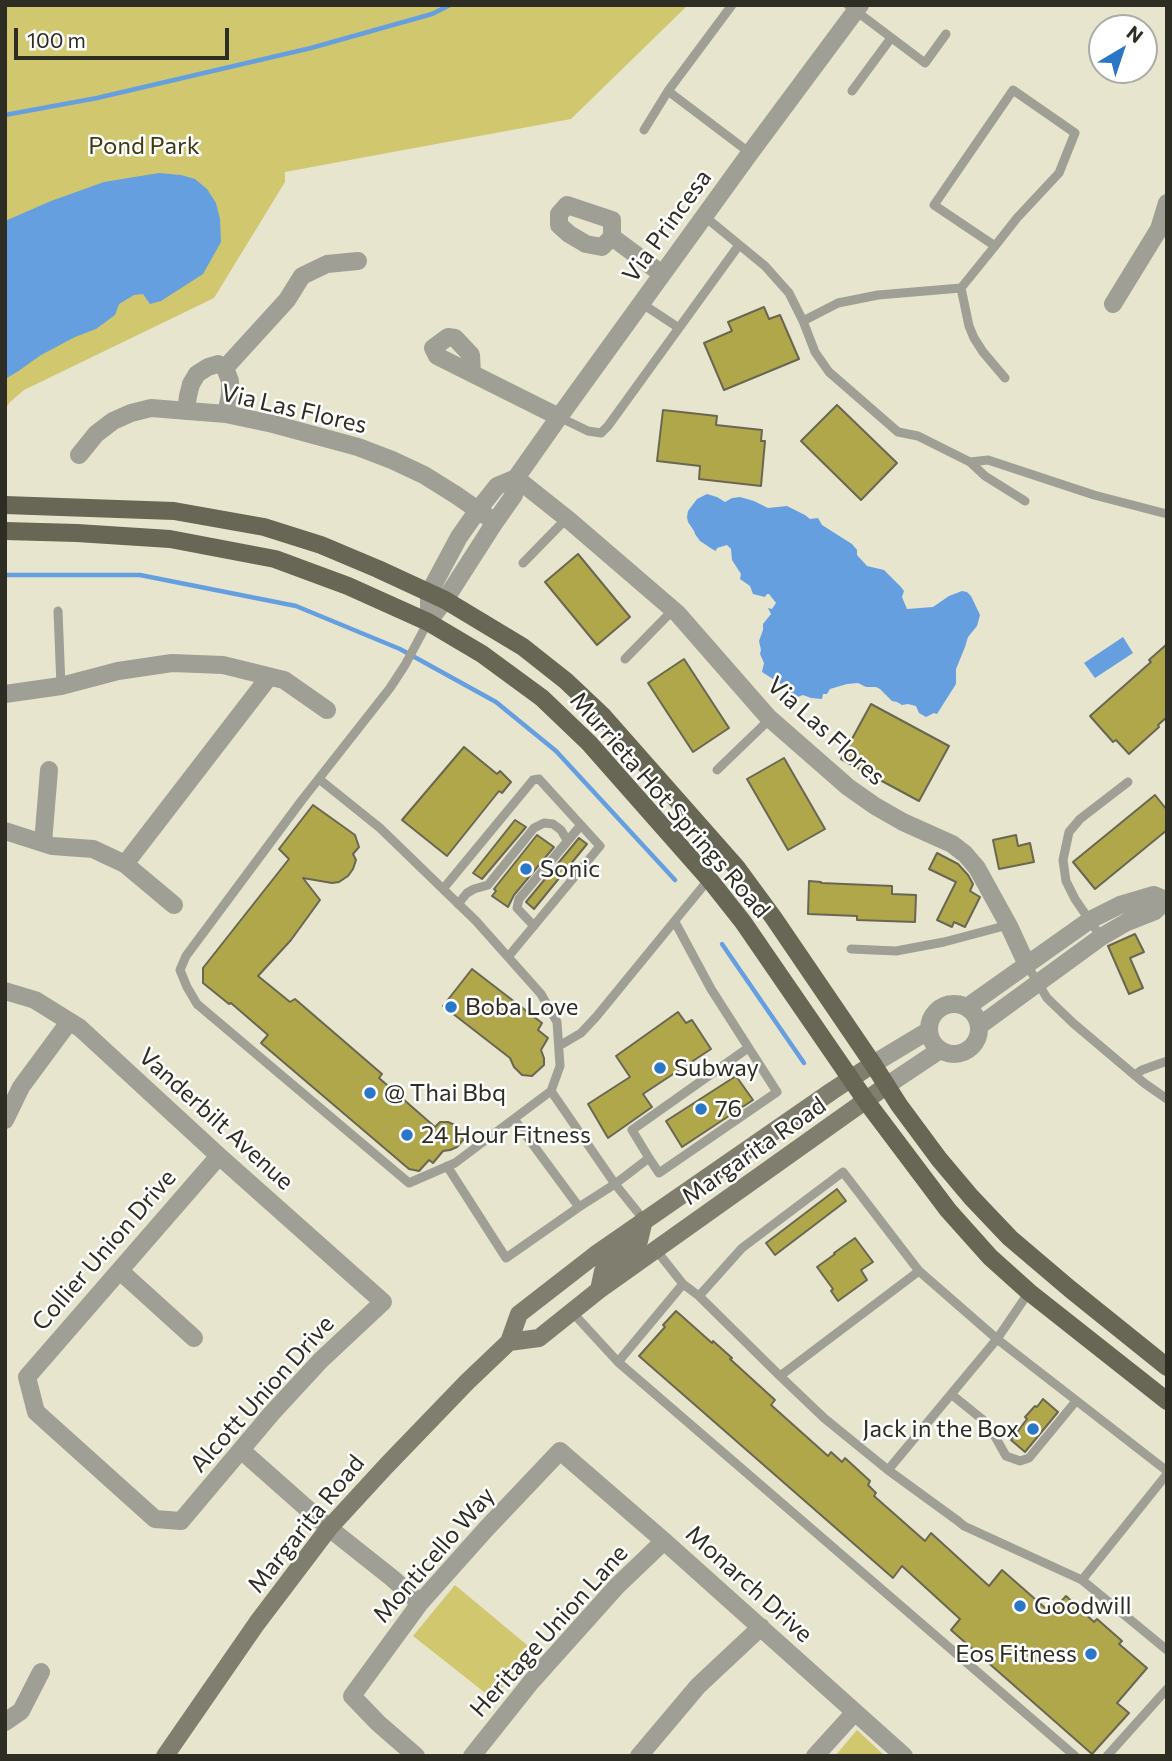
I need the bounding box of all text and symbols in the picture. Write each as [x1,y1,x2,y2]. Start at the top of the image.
scale bar [18,14,233,58]
north arrow [1088,14,1158,84]
text: N [1122,20,1148,47]
text: 100 m [27,27,86,52]
park label: Pond Park [88,132,200,160]
street label: Via Princesa [616,164,718,288]
street label: Via Las Flores [218,378,370,440]
street label: Via Las Flores [761,671,891,791]
street label: Murrieta Hot Springs Road [564,686,776,924]
place label: Sonic [540,855,600,883]
marker: Sonic [518,861,534,877]
place label: Boba Love [465,993,578,1021]
marker: Boba Love [443,999,459,1015]
street label: Vanderbilt Avenue [133,1042,299,1196]
place label: Subway [674,1054,759,1082]
marker: Subway [652,1060,668,1076]
place label: @ Thai Bbq [384,1079,506,1107]
marker: @ Thai Bbq [362,1085,378,1101]
street label: Margarita Road [676,1091,832,1211]
place label: 76 [715,1095,742,1123]
marker: 76 [693,1101,709,1117]
place label: 24 Hour Fitness [421,1121,591,1149]
marker: 24 Hour Fitness [399,1127,415,1143]
street label: Collier Union Drive [26,1164,182,1336]
street label: Alcott Union Drive [184,1310,340,1478]
place label: Jack in the Box [863,1415,1019,1443]
marker: Jack in the Box [1025,1421,1041,1437]
street label: Margarita Road [242,1449,370,1599]
street label: Monticello Way [367,1481,501,1629]
street label: Monarch Drive [680,1519,818,1649]
street label: Heritage Union Lane [464,1539,634,1723]
place label: Goodwill [1034,1592,1132,1620]
marker: Goodwill [1012,1598,1028,1614]
place label: Eos Fitness [955,1640,1077,1668]
marker: Eos Fitness [1083,1646,1099,1662]

